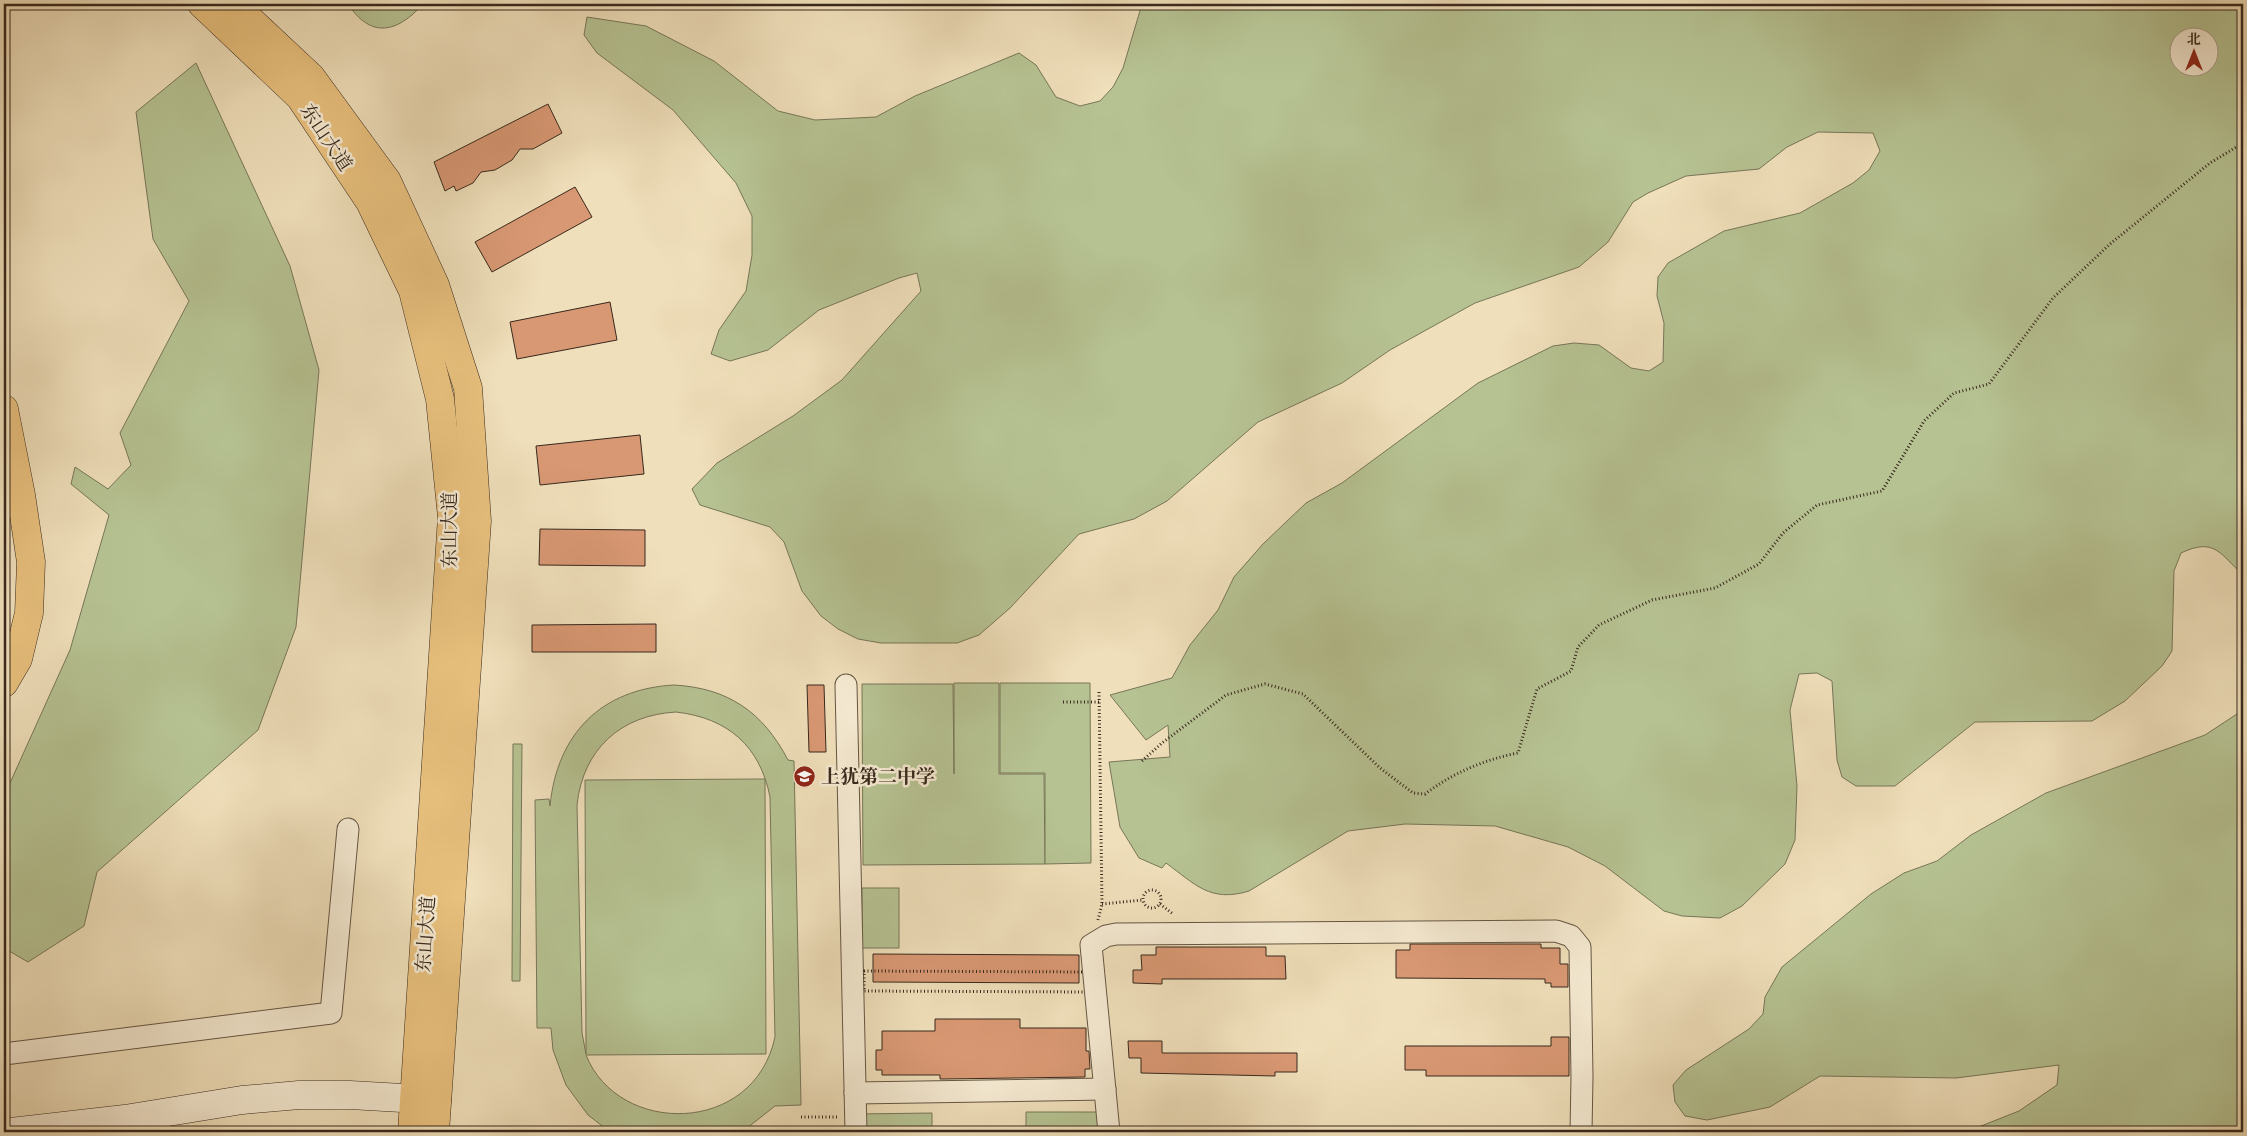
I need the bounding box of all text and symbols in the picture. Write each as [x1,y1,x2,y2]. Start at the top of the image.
north arrow [2170,28,2220,78]
text: 北 [2187,30,2201,48]
street label: 东山大道 [295,99,358,176]
street label: 东山大道 [437,492,462,568]
school or university icon: 上犹第二中学 [793,764,817,788]
place label: 上犹第二中学 [821,764,935,789]
street label: 东山大道 [410,895,441,973]

